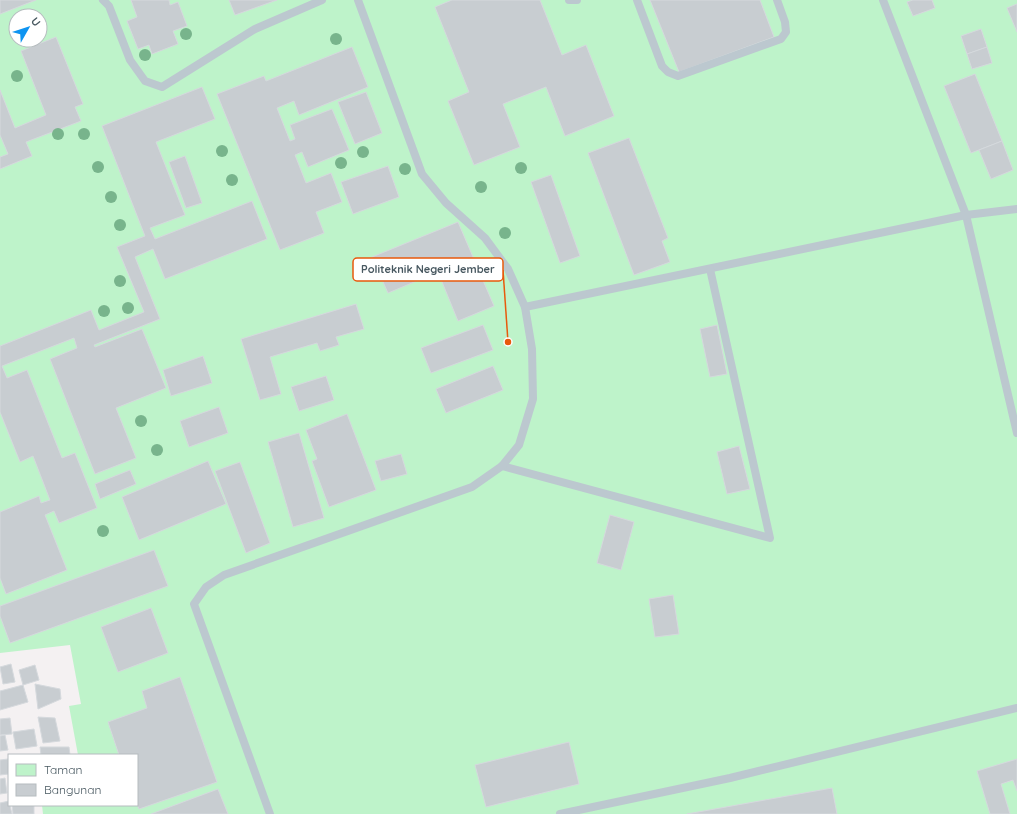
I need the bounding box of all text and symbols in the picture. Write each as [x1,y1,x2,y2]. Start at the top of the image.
north arrow [8,8,48,48]
text: U [28,14,44,29]
callout: Politeknik Negeri Jember [353,258,503,281]
text: Politeknik Negeri Jember [361,262,495,276]
legend [8,754,138,806]
text: Taman [44,762,82,777]
text: Bangunan [44,782,101,797]

